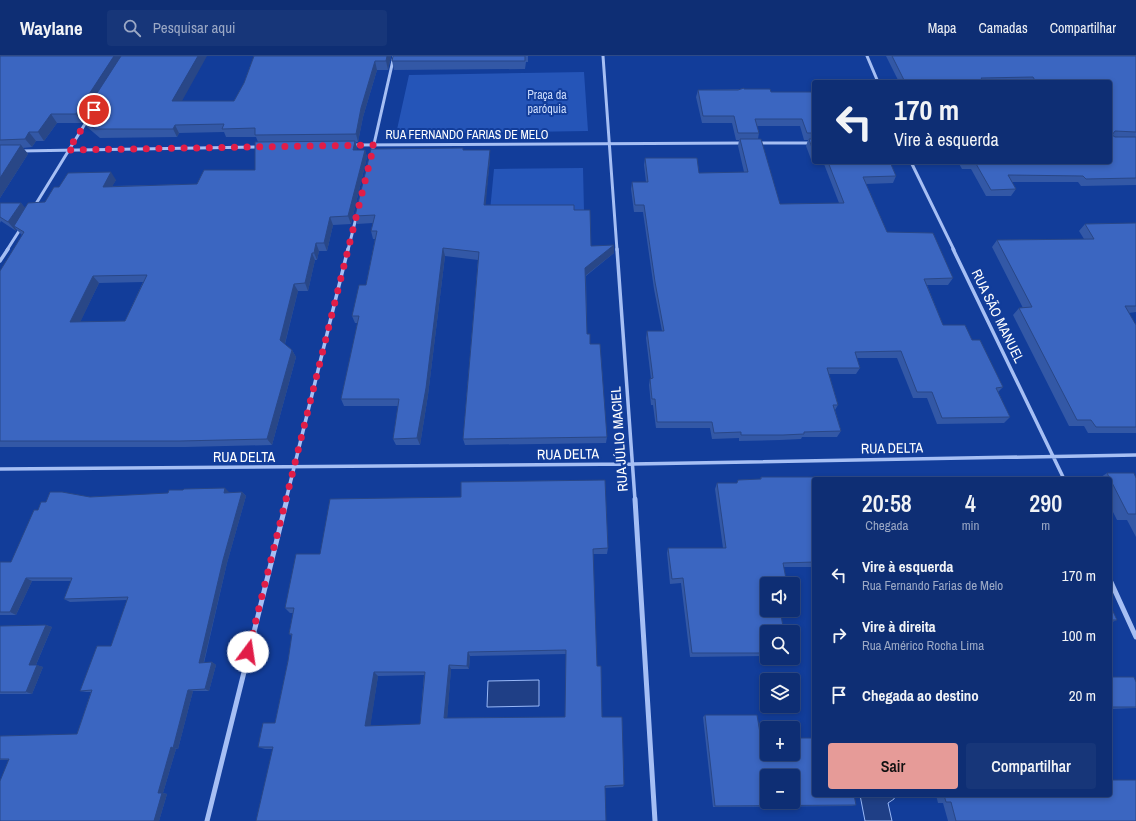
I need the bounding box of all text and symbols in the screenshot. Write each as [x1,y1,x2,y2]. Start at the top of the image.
search box [107,10,387,46]
text: Waylane [20,15,83,41]
icon: search [121,17,143,39]
text: Pesquisar aqui [153,17,235,38]
text: Mapa [928,19,957,37]
text: Camadas [979,19,1028,37]
text: Compartilhar [1050,19,1116,37]
park label: Praça da paróquia [527,87,567,117]
text: 170 m [894,91,959,129]
pin [77,93,111,127]
icon: left [828,96,880,148]
icon: arrive [83,99,105,121]
street label: RUA FERNANDO FARIAS DE MELO [386,127,549,143]
text: Vire à esquerda [894,127,999,152]
street label: RUA SÃO MANUEL [968,266,1029,366]
street label: RUA JÚLIO MACIEL [606,385,632,492]
street label: RUA DELTA [861,438,924,458]
street label: RUA DELTA [537,444,600,464]
street label: RUA DELTA [213,448,275,466]
text: 20:58 [862,487,912,519]
text: 4 [965,487,976,519]
text: 290 [1029,487,1062,519]
text: Chegada [865,517,908,534]
text: min [962,517,979,534]
text: m [1041,517,1050,534]
text: Vire à esquerda [862,556,953,577]
icon: left [828,564,850,586]
text: 170 m [1062,565,1096,586]
map controls [760,577,800,809]
button: sound [760,577,800,617]
text: Rua Fernando Farias de Melo [862,577,1003,594]
text: Vire à direita [862,616,936,637]
icon: right [828,624,850,646]
button: search [760,625,800,665]
text: 100 m [1062,625,1096,646]
position arrow [227,631,269,673]
text: Rua Américo Rocha Lima [862,637,984,654]
button: layers [760,673,800,713]
icon: arrive [828,684,850,706]
text: Chegada ao destino [862,685,979,706]
text: 20 m [1069,685,1096,706]
button: + [760,721,800,761]
button: Sair [828,743,958,789]
button: Compartilhar [966,743,1096,789]
button: − [760,769,800,809]

